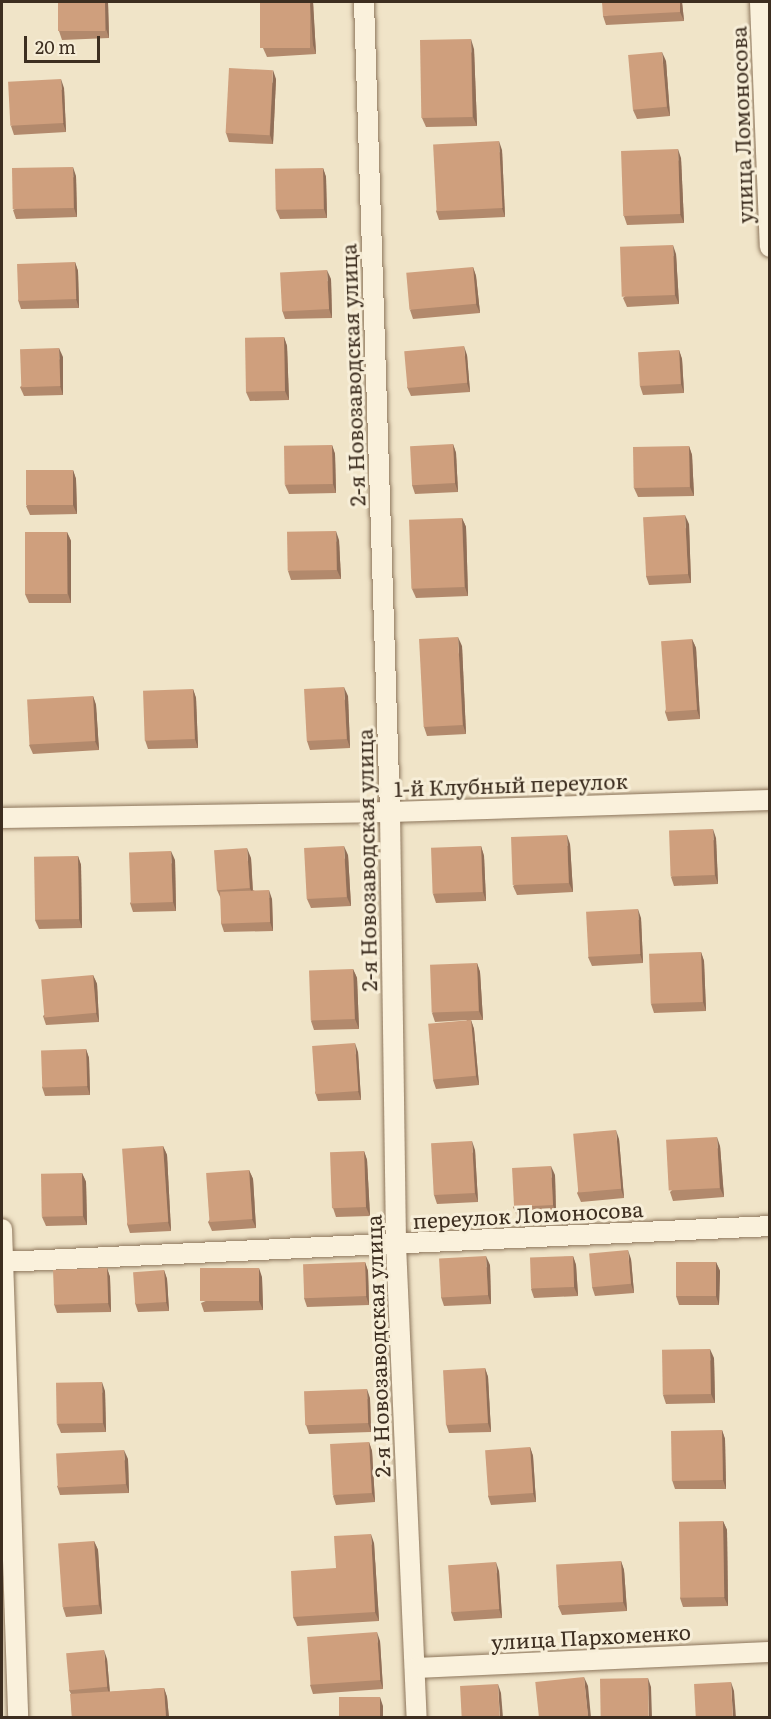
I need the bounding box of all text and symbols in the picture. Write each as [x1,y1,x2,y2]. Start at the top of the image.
scale bar [27,24,104,62]
street label: улица Ломоносова [725,26,757,224]
text: 20 m [35,33,76,60]
street label: 2-я Новозаводская улица [335,243,369,507]
street label: 2-я Новозаводская улица [351,728,381,992]
street label: 1-й Клубный переулок [394,767,628,801]
street label: переулок Ломоносова [412,1195,644,1233]
street label: 2-я Новозаводская улица [360,1214,394,1478]
street label: улица Пархоменко [490,1618,692,1654]

